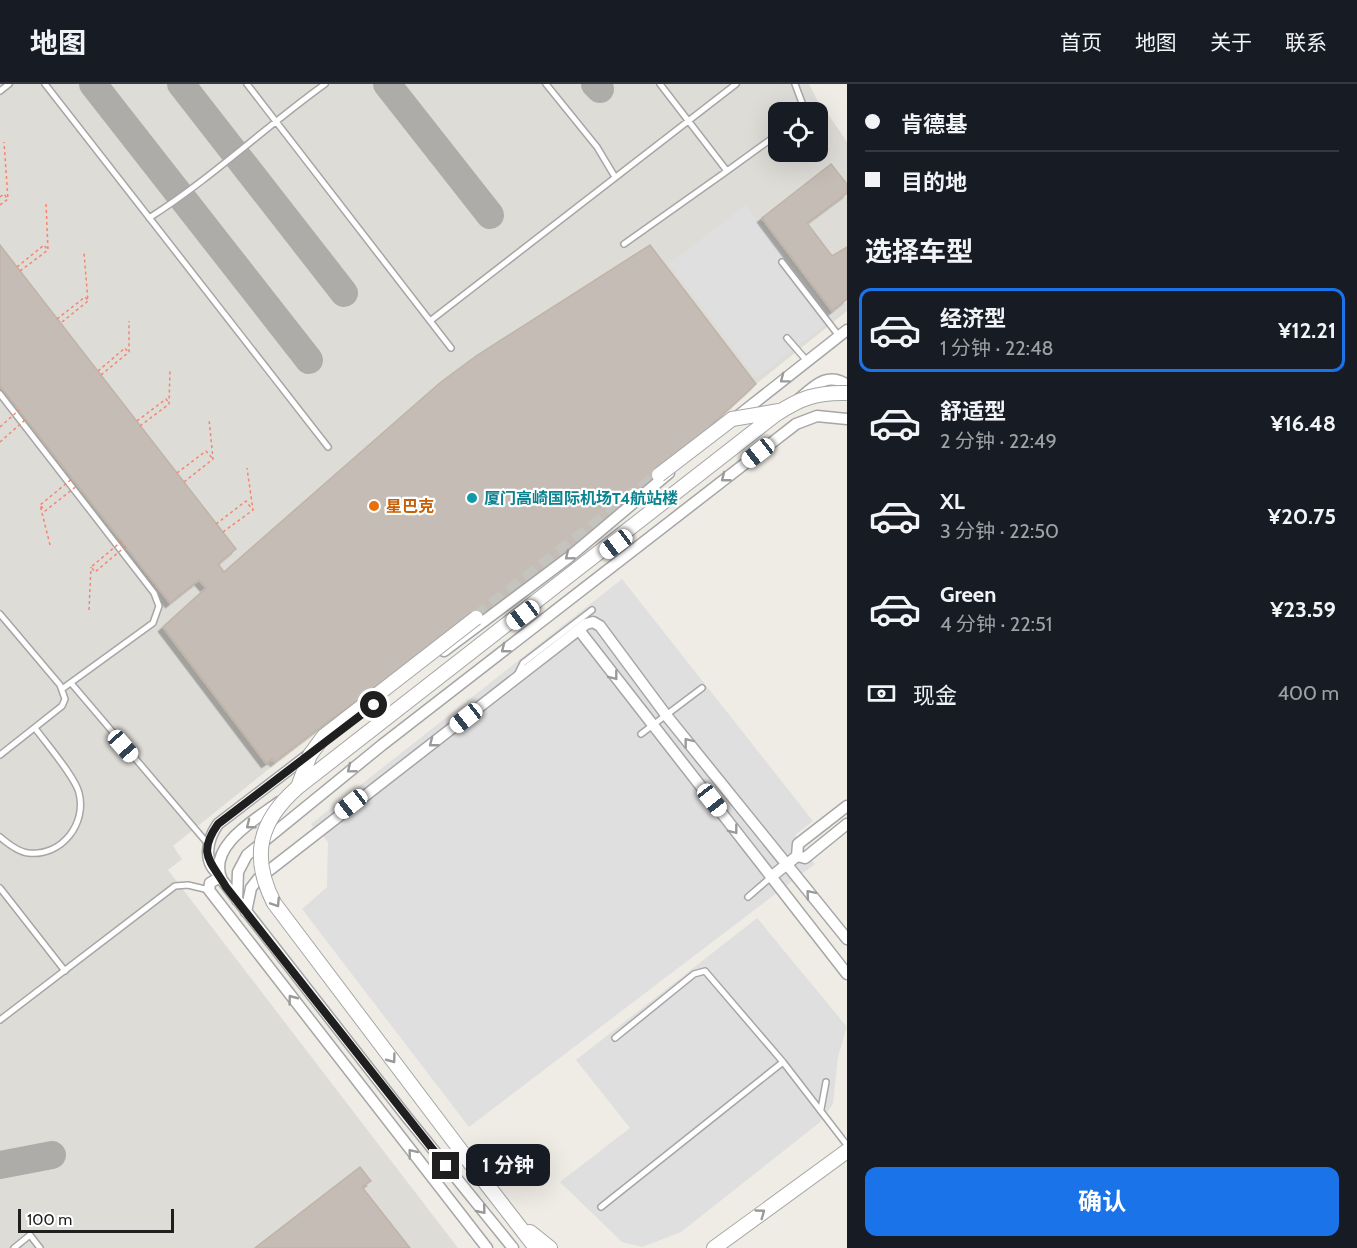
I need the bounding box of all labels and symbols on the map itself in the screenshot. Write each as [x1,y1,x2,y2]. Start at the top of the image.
one-way arrow [780,371,791,382]
car [738,435,778,471]
one-way arrow [721,471,732,482]
place label: 厦门高崎国际机场T4航站楼 [484,489,678,508]
marker: 厦门高崎国际机场T4航站楼 [465,491,479,505]
place label: 星巴克 [386,497,434,516]
marker: 星巴克 [367,499,381,513]
car [596,526,636,562]
one-way arrow [565,549,576,560]
car [503,597,543,633]
one-way arrow [501,642,512,653]
one-way arrow [607,669,618,680]
route start [360,691,387,718]
car [446,700,486,736]
car [104,727,142,765]
one-way arrow [429,736,440,747]
one-way arrow [684,738,695,749]
one-way arrow [347,762,358,773]
car [694,780,730,820]
car [331,786,371,822]
one-way arrow [246,817,257,828]
one-way arrow [727,823,738,834]
one-way arrow [806,890,817,901]
one-way arrow [268,897,280,907]
one-way arrow [289,994,300,1005]
one-way arrow [385,1053,396,1064]
callout: 1 分钟 [467,1145,551,1187]
one-way arrow [408,1149,419,1160]
route end [432,1152,459,1179]
one-way arrow [475,1204,486,1215]
scale bar [18,1206,174,1234]
one-way arrow [754,1210,765,1221]

